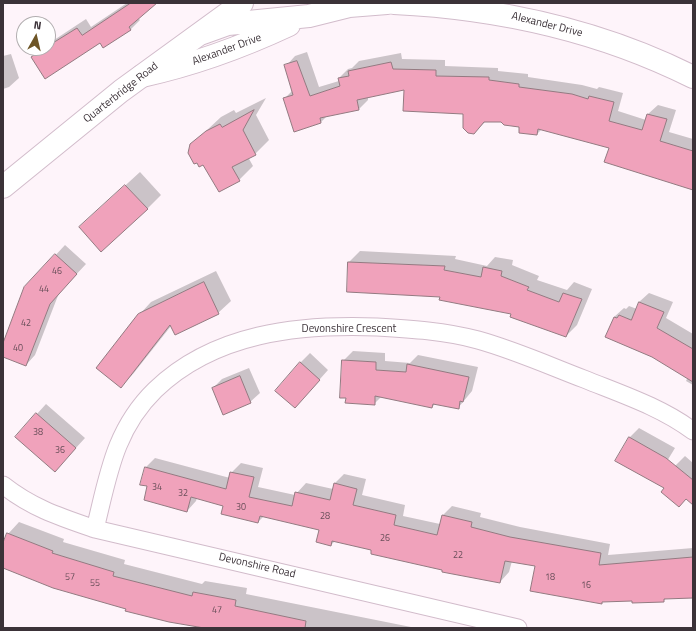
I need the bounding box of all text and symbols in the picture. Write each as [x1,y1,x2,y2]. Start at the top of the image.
street label: Alexander Drive [510,10,584,40]
north arrow [16,16,56,56]
text: N [33,17,42,34]
street label: Alexander Drive [191,31,263,69]
street label: Quarterbridge Road [81,60,161,126]
house number: 46 [52,267,62,277]
house number: 44 [39,285,49,295]
house number: 42 [21,319,31,329]
street label: Devonshire Crescent [302,322,396,336]
house number: 40 [13,344,23,354]
house number: 38 [33,428,43,438]
house number: 36 [55,446,65,456]
house number: 34 [152,483,162,493]
house number: 32 [178,489,188,499]
house number: 30 [236,503,246,513]
house number: 28 [320,512,330,522]
house number: 26 [380,534,390,544]
street label: Devonshire Road [217,551,297,581]
house number: 22 [453,551,463,561]
house number: 57 [65,573,75,583]
house number: 18 [545,573,555,583]
house number: 55 [90,579,100,589]
house number: 16 [581,581,591,591]
house number: 47 [212,606,222,616]

